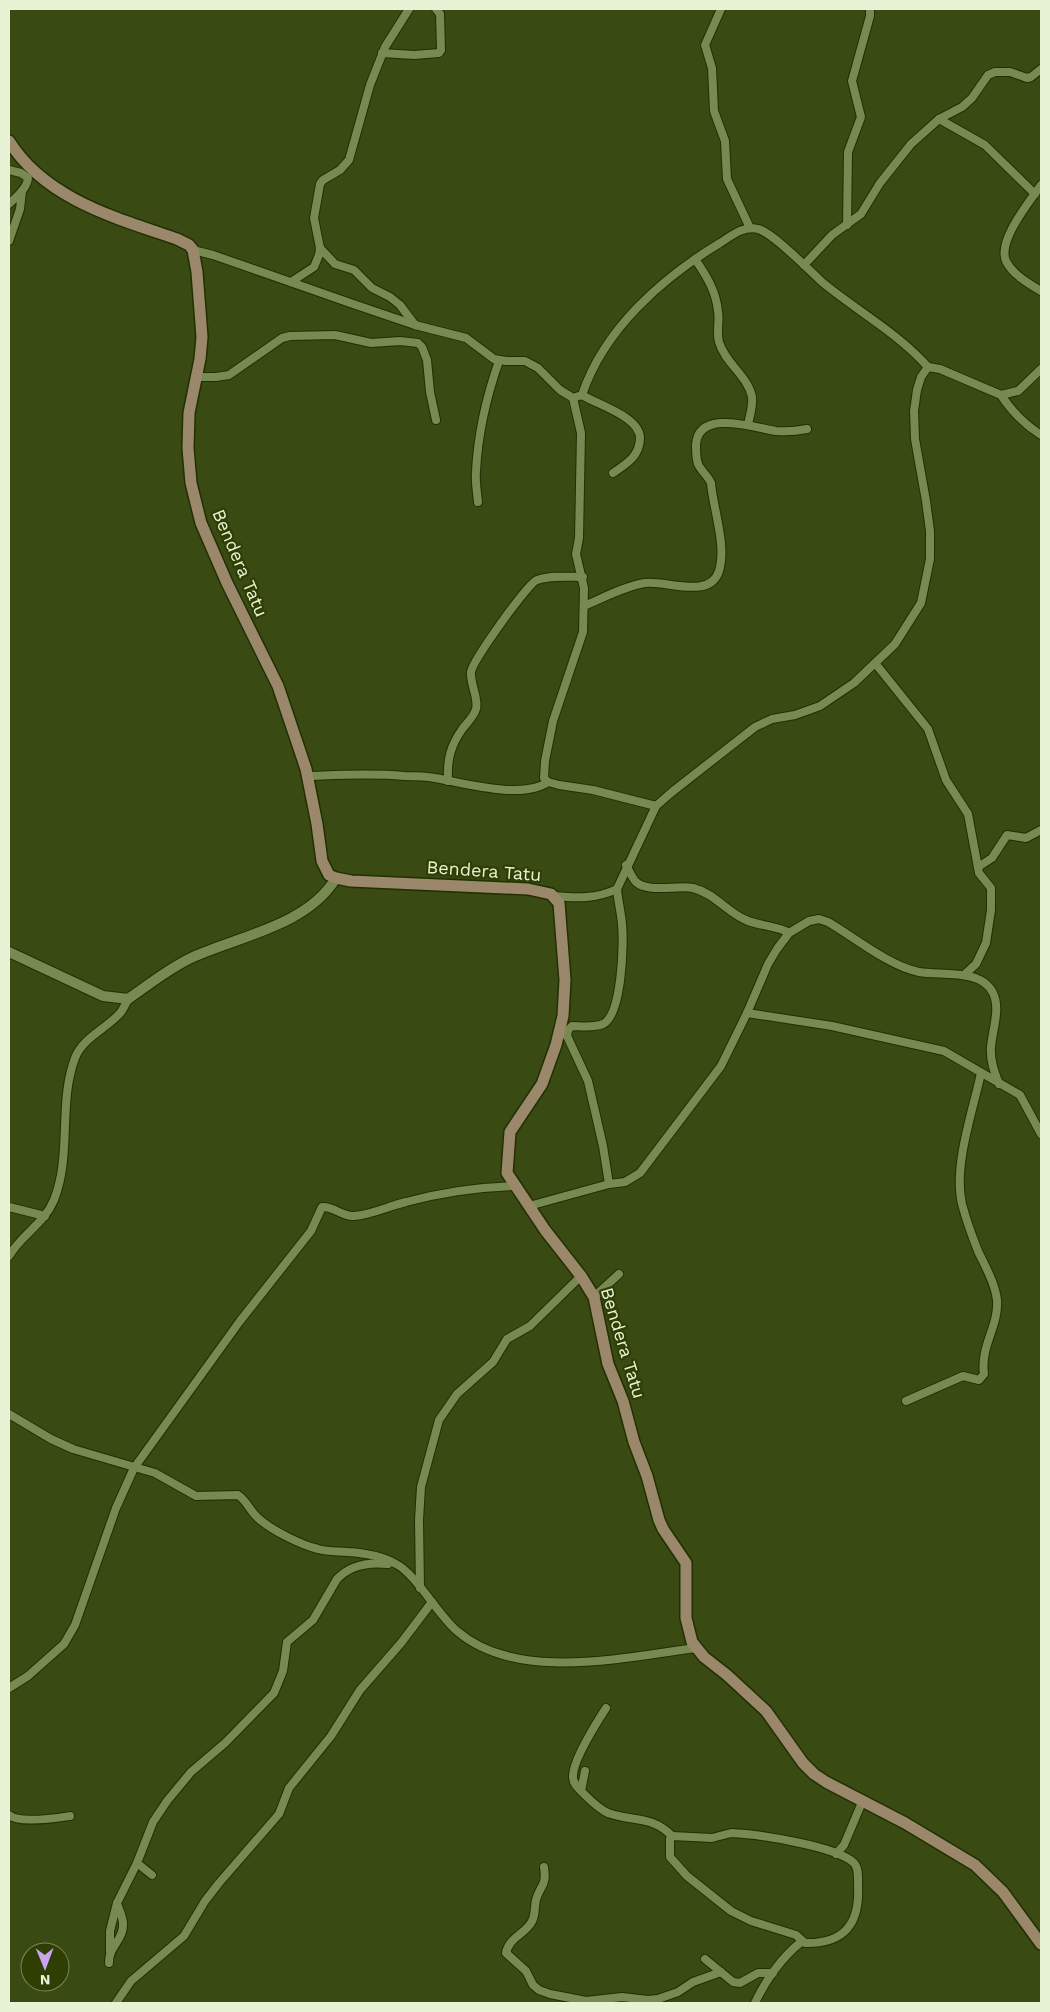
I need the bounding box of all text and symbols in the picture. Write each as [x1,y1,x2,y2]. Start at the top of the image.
street label: Bendera Tatu [208,506,273,620]
street label: Bendera Tatu [426,856,542,885]
street label: Bendera Tatu [597,1285,650,1401]
north arrow [20,1942,70,1992]
text: N [40,1972,51,1988]

